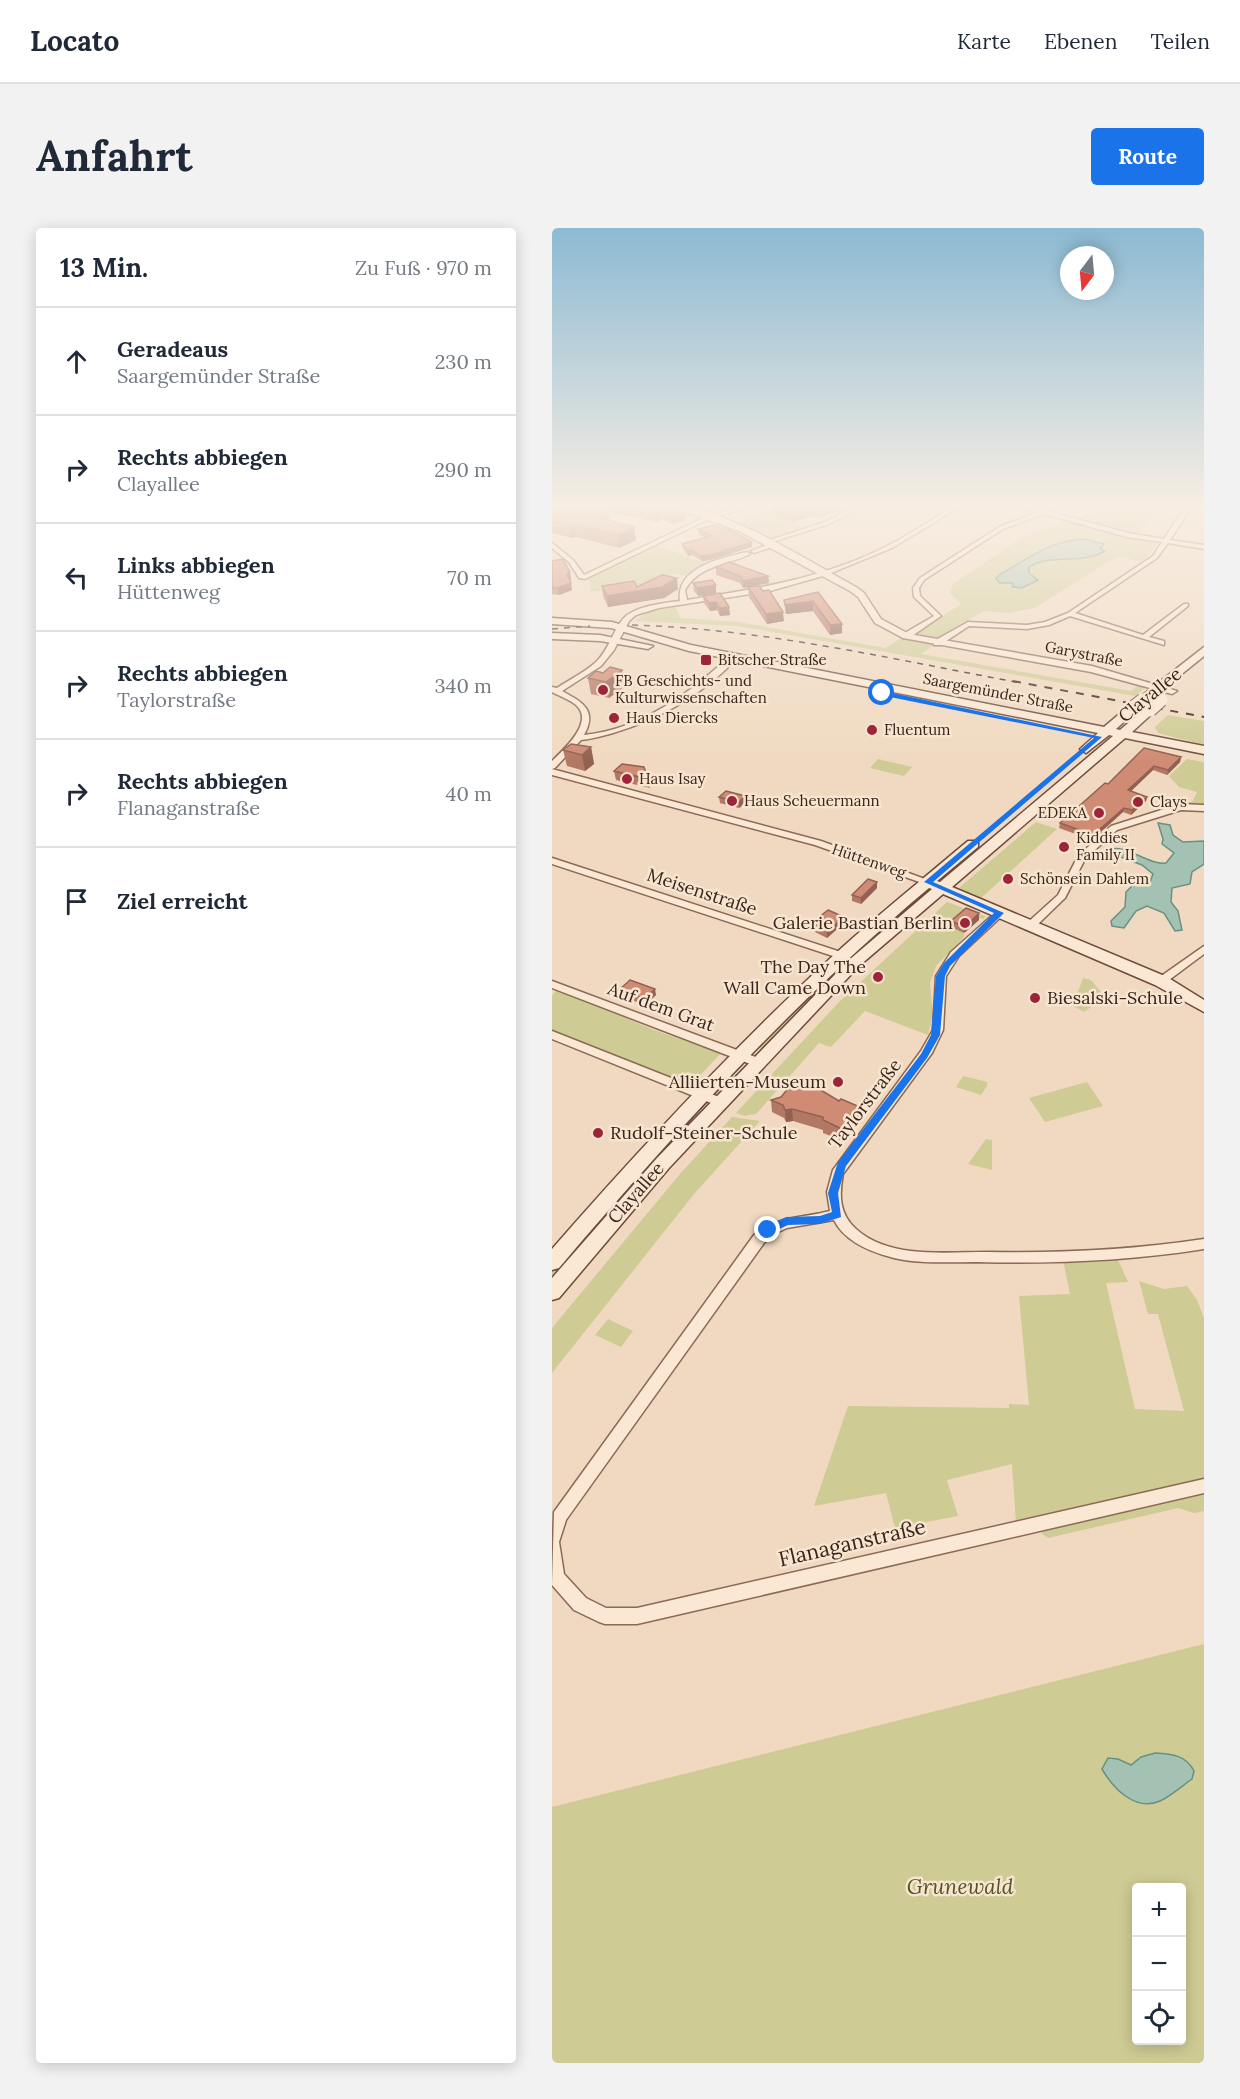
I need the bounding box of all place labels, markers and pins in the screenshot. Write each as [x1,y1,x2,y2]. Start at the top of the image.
place label: Bitscher Straße [718,650,827,669]
marker: Bitscher Straße [699,653,713,667]
place label: FB Geschichts- und Kulturwissenschaften [615,671,767,707]
marker: FB Geschichts- und Kulturwissenschaften [596,683,610,697]
place label: Haus Diercks [626,708,718,727]
marker: Haus Diercks [607,711,621,725]
place label: Fluentum [884,720,951,739]
marker: Fluentum [865,723,879,737]
place label: Haus Isay [639,769,706,788]
marker: Haus Isay [620,772,634,786]
place label: Haus Scheuermann [744,791,880,810]
place label: Clays [1150,792,1187,811]
marker: Haus Scheuermann [725,794,739,808]
marker: Clays [1131,795,1145,809]
place label: EDEKA [1038,803,1088,822]
marker: EDEKA [1092,806,1106,820]
place label: Kiddies Family II [1076,828,1135,864]
marker: Kiddies Family II [1057,840,1071,854]
place label: Schönsein Dahlem [1020,869,1149,888]
marker: Schönsein Dahlem [1001,872,1015,886]
place label: Galerie Bastian Berlin [773,911,953,934]
marker: Galerie Bastian Berlin [958,916,972,930]
place label: The Day The Wall Came Down [723,955,866,999]
marker: The Day The Wall Came Down [871,970,885,984]
place label: Biesalski-Schule [1047,986,1183,1009]
marker: Biesalski-Schule [1028,991,1042,1005]
place label: Alliierten-Museum [668,1070,826,1093]
marker: Alliierten-Museum [831,1075,845,1089]
place label: Rudolf-Steiner-Schule [610,1121,798,1144]
marker: Rudolf-Steiner-Schule [591,1126,605,1140]

